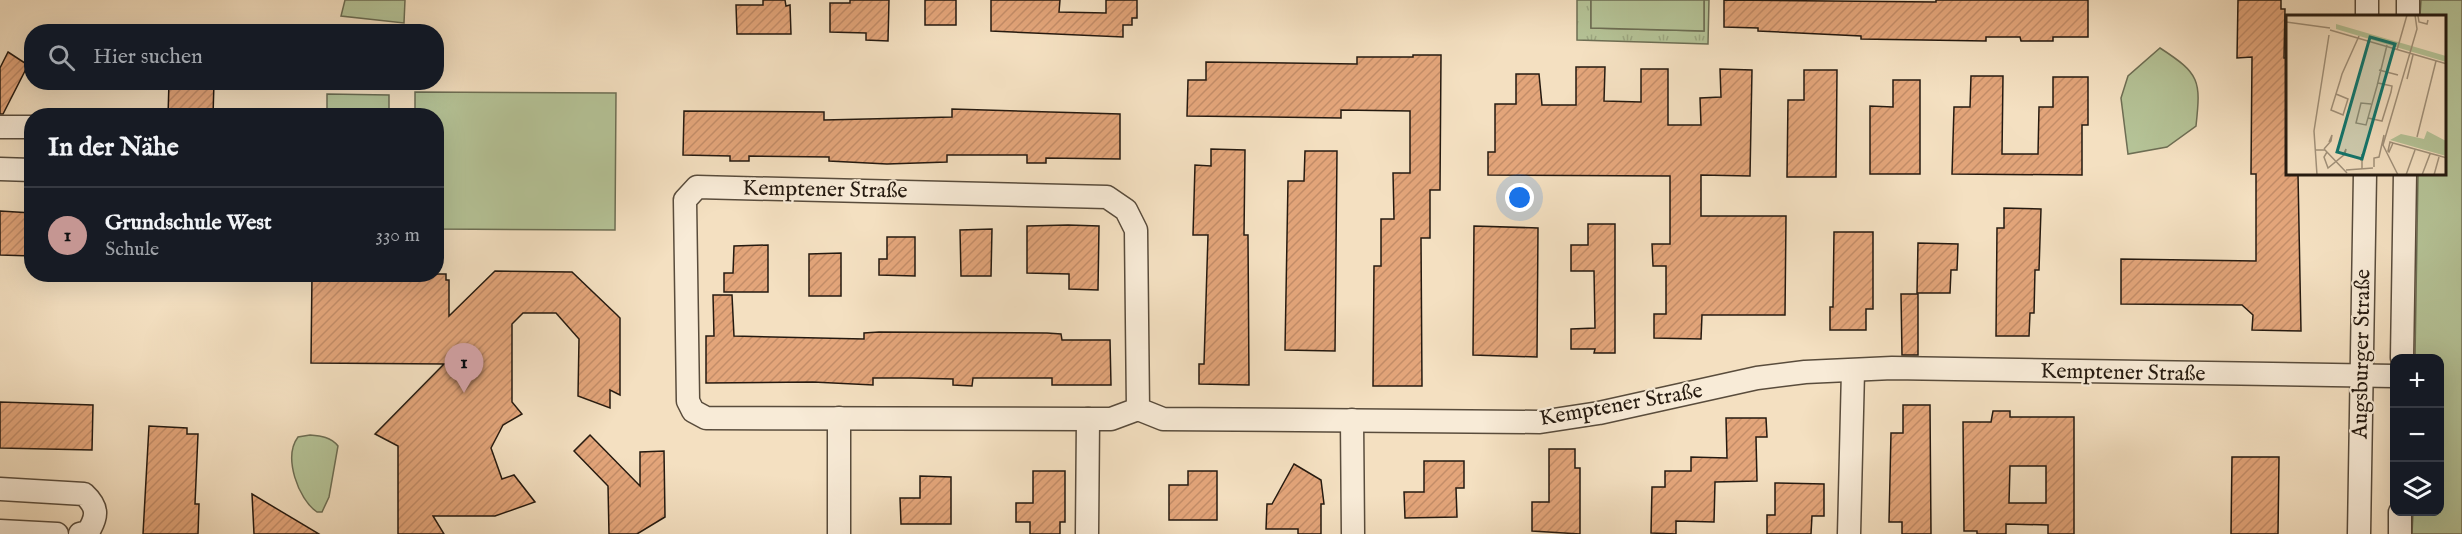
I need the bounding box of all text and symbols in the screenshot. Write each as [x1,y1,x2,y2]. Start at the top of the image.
inset map [2286,15,2447,176]
search box [24,24,444,90]
icon: search [45,41,78,74]
text: Hier suchen [93,43,203,71]
text: In der Nähe [48,131,179,164]
street label: Kemptener Straße [742,175,908,205]
your location [1505,183,1534,212]
text: Grundschule West [105,209,272,237]
text: 1 [64,223,71,248]
text: 330 m [375,223,420,248]
text: Schule [105,237,159,262]
street label: Augsburger Straße [2347,269,2377,440]
pin: 1 [444,344,484,393]
map controls [2390,354,2444,516]
button: + [2390,354,2444,408]
street label: Kemptener Straße [2040,358,2206,388]
street label: Kemptener Straße [1537,377,1705,433]
button: − [2390,408,2444,462]
button: layers [2390,462,2444,516]

